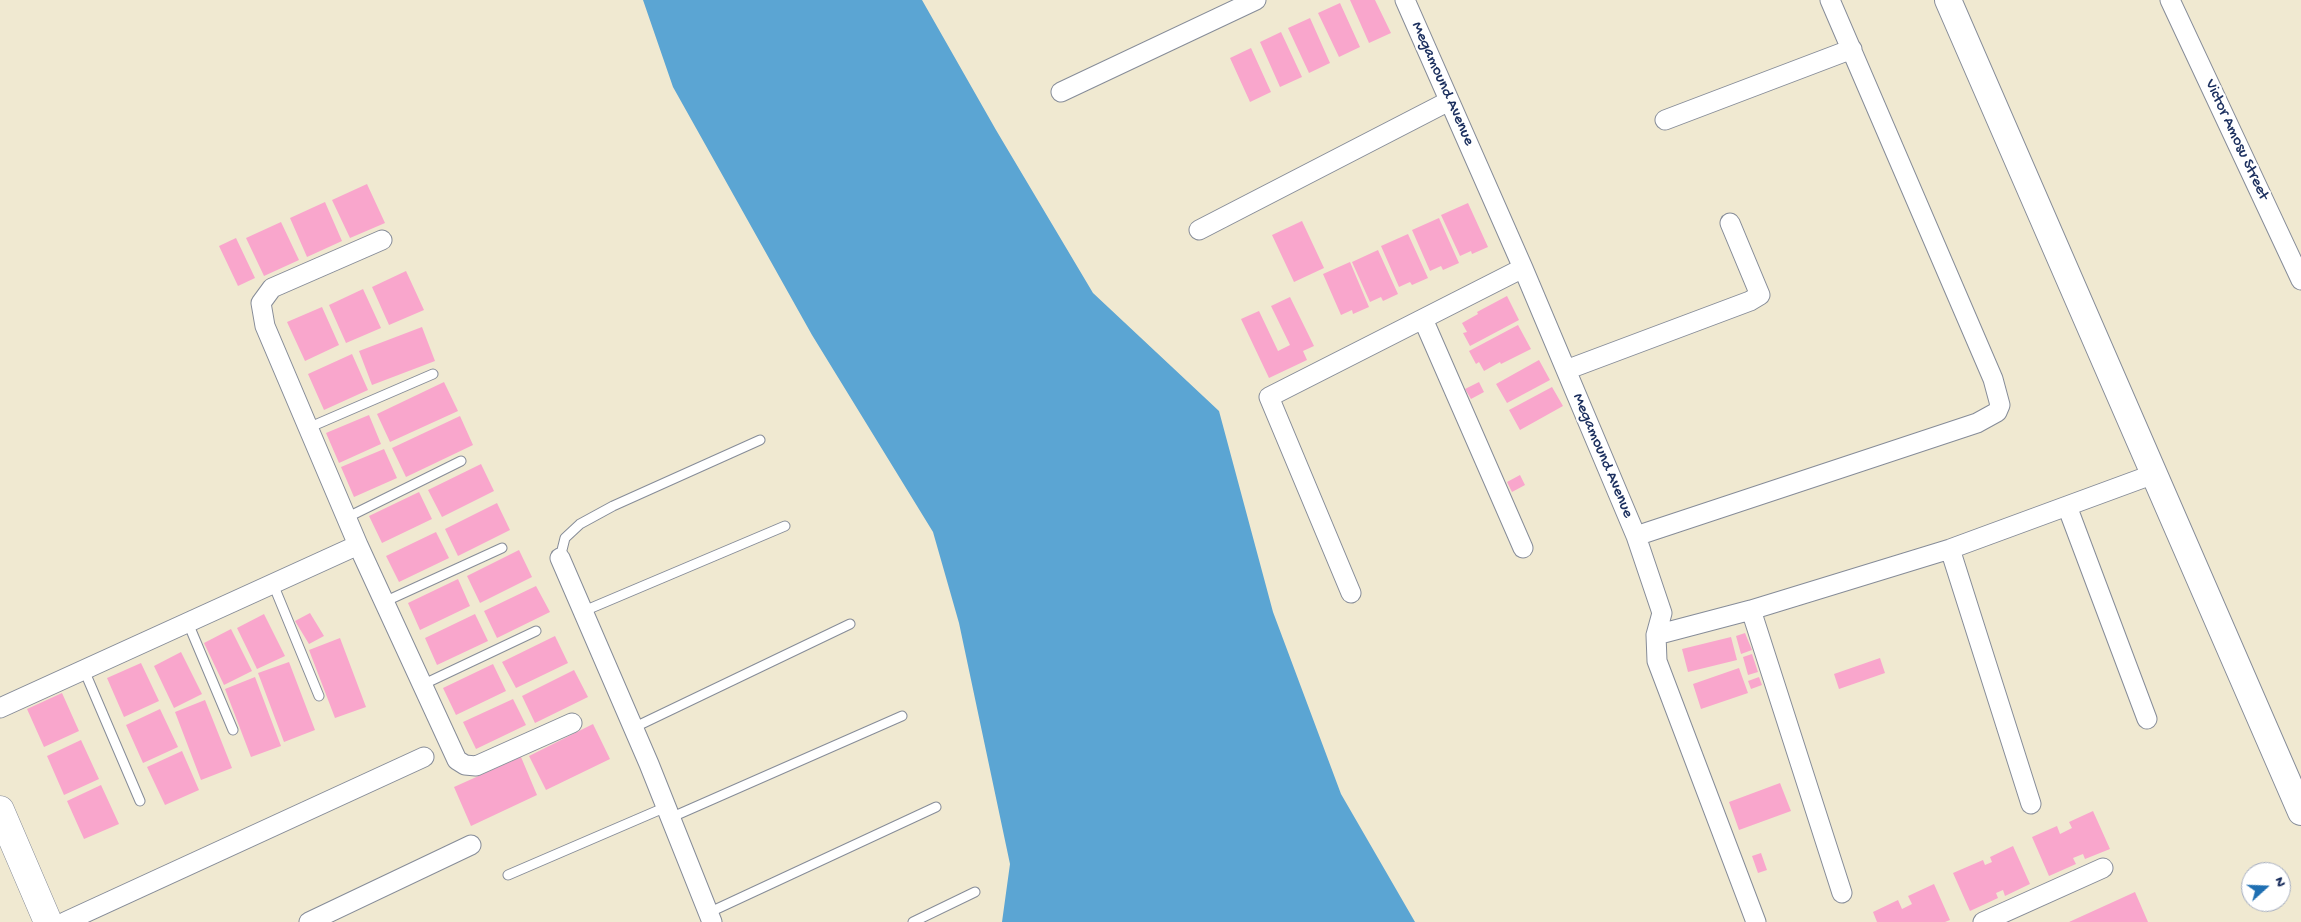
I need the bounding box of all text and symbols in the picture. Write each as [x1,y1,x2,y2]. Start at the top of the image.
street label: Megamound Avenue [1406,19,1478,149]
street label: Victor Amosu Street [2200,77,2272,203]
street label: Megamound Avenue [1567,391,1637,521]
north arrow [2241,862,2291,912]
text: N [2270,875,2289,889]

